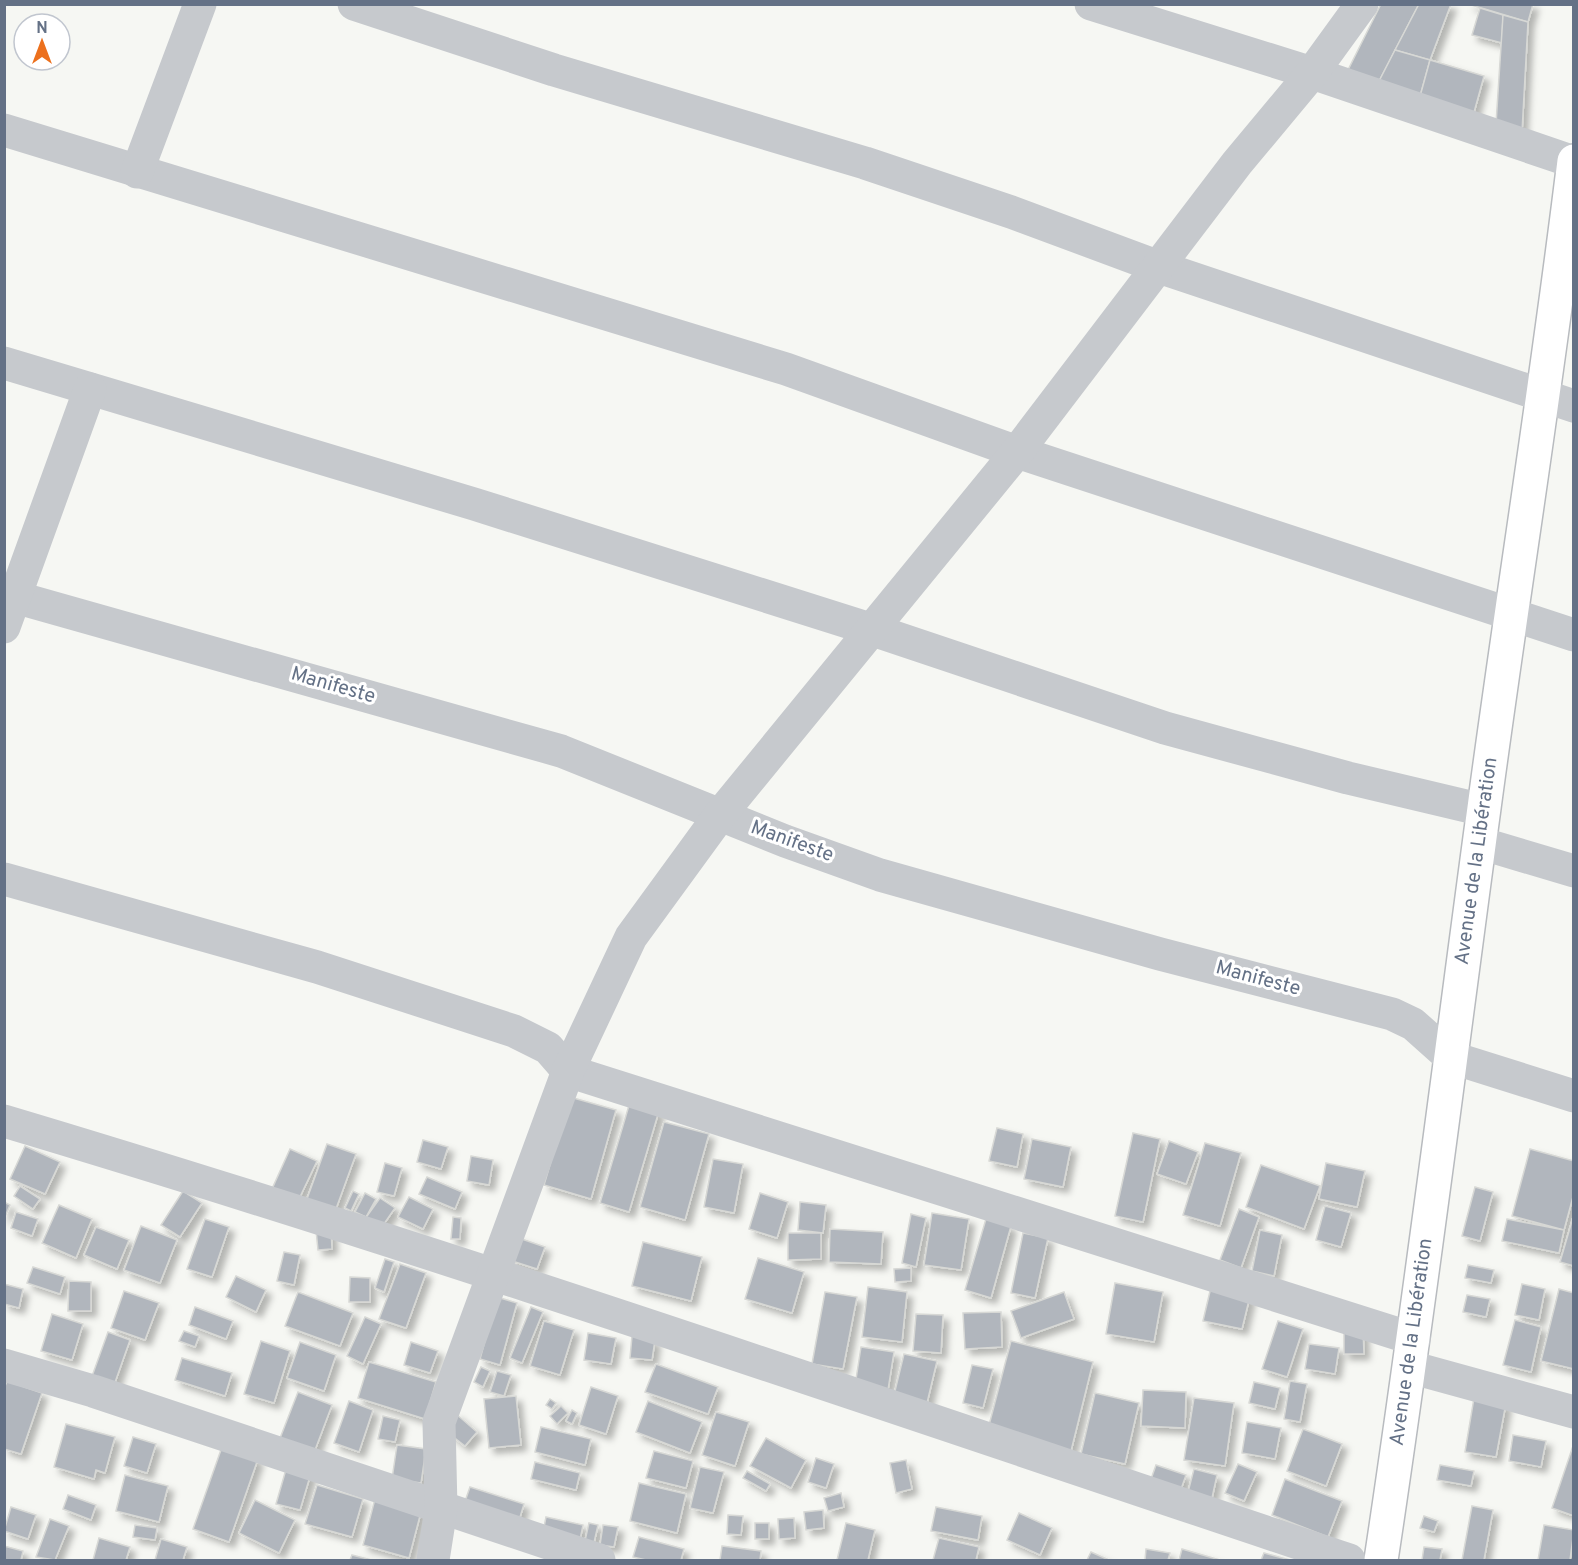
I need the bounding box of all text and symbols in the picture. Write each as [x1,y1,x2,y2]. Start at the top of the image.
north arrow [12,12,72,72]
text: N [36,19,48,39]
street label: Manifeste [288,662,378,710]
street label: Avenue de la Libération [1450,755,1504,967]
street label: Manifeste [747,815,837,869]
street label: Manifeste [1213,955,1303,1003]
street label: Avenue de la Libération [1385,1236,1439,1448]

